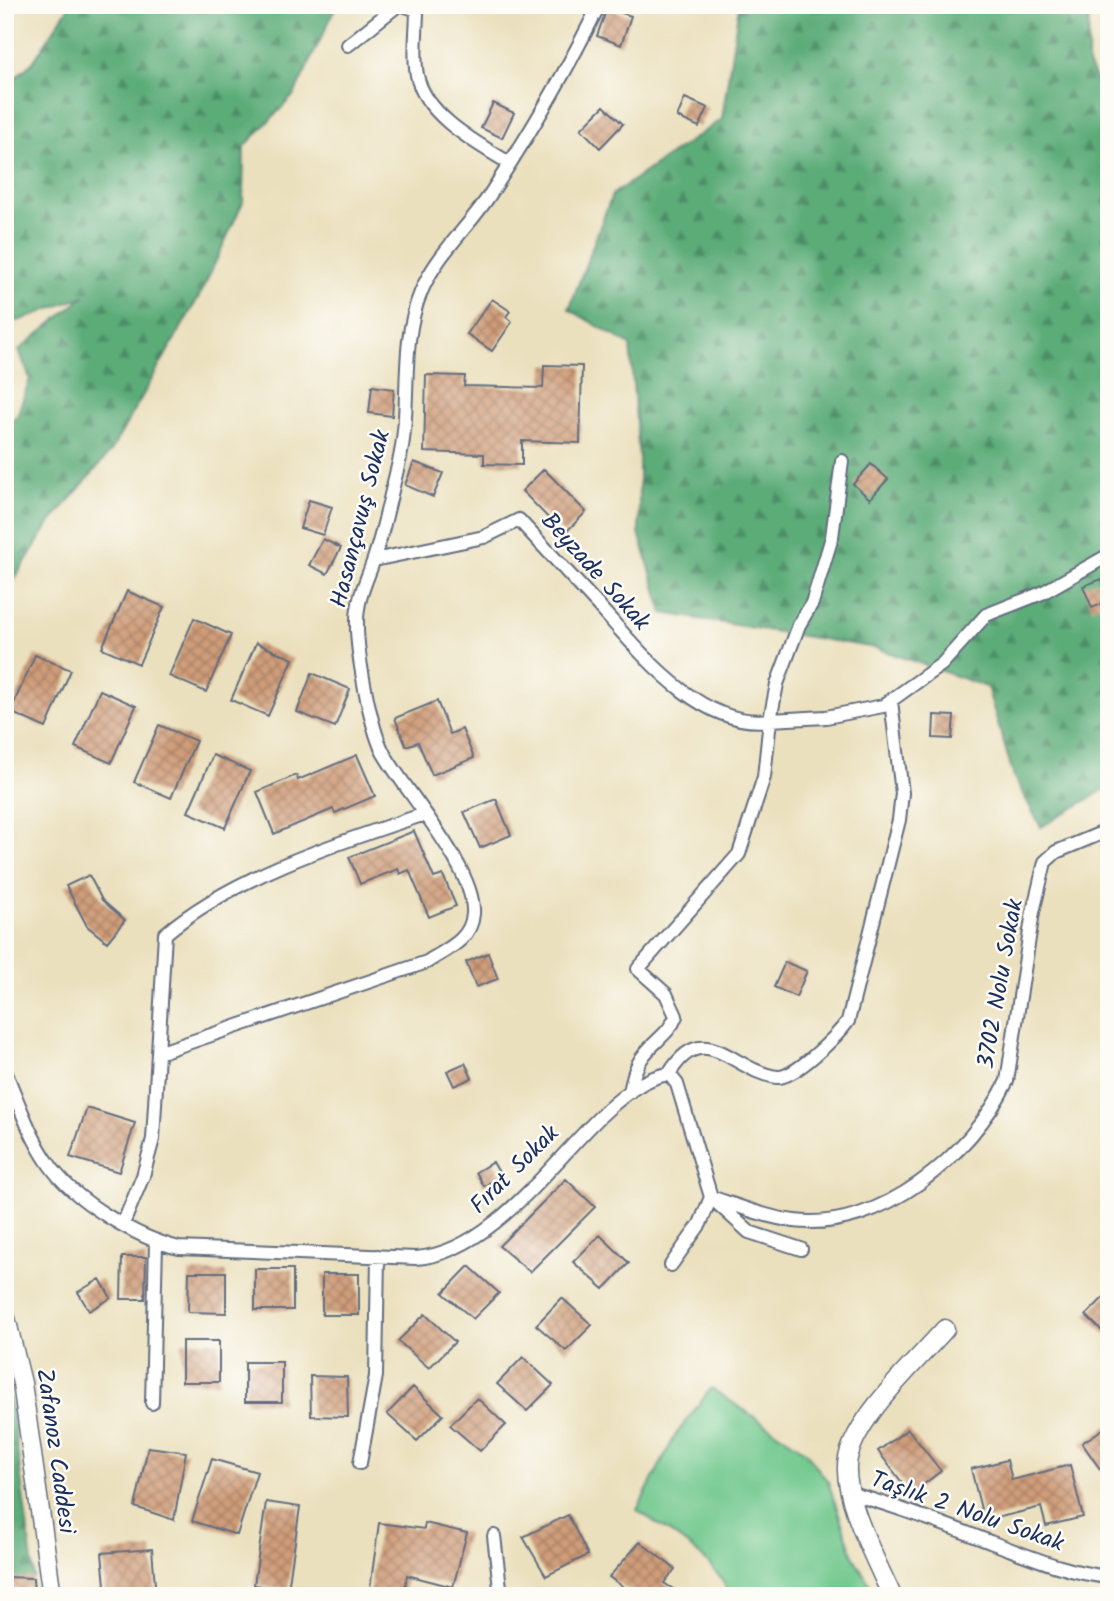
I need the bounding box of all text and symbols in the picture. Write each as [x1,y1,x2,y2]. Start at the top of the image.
street label: Hasançavuş Sokak [320,425,402,612]
street label: Beyzade Sokak [531,504,660,641]
street label: 3702 Nolu Sokak [967,895,1035,1072]
street label: Fırat Sokak [461,1115,570,1224]
street label: Zafanoz Caddesi [24,1366,86,1537]
street label: Taşlık 2 Nolu Sokak [865,1461,1070,1564]

